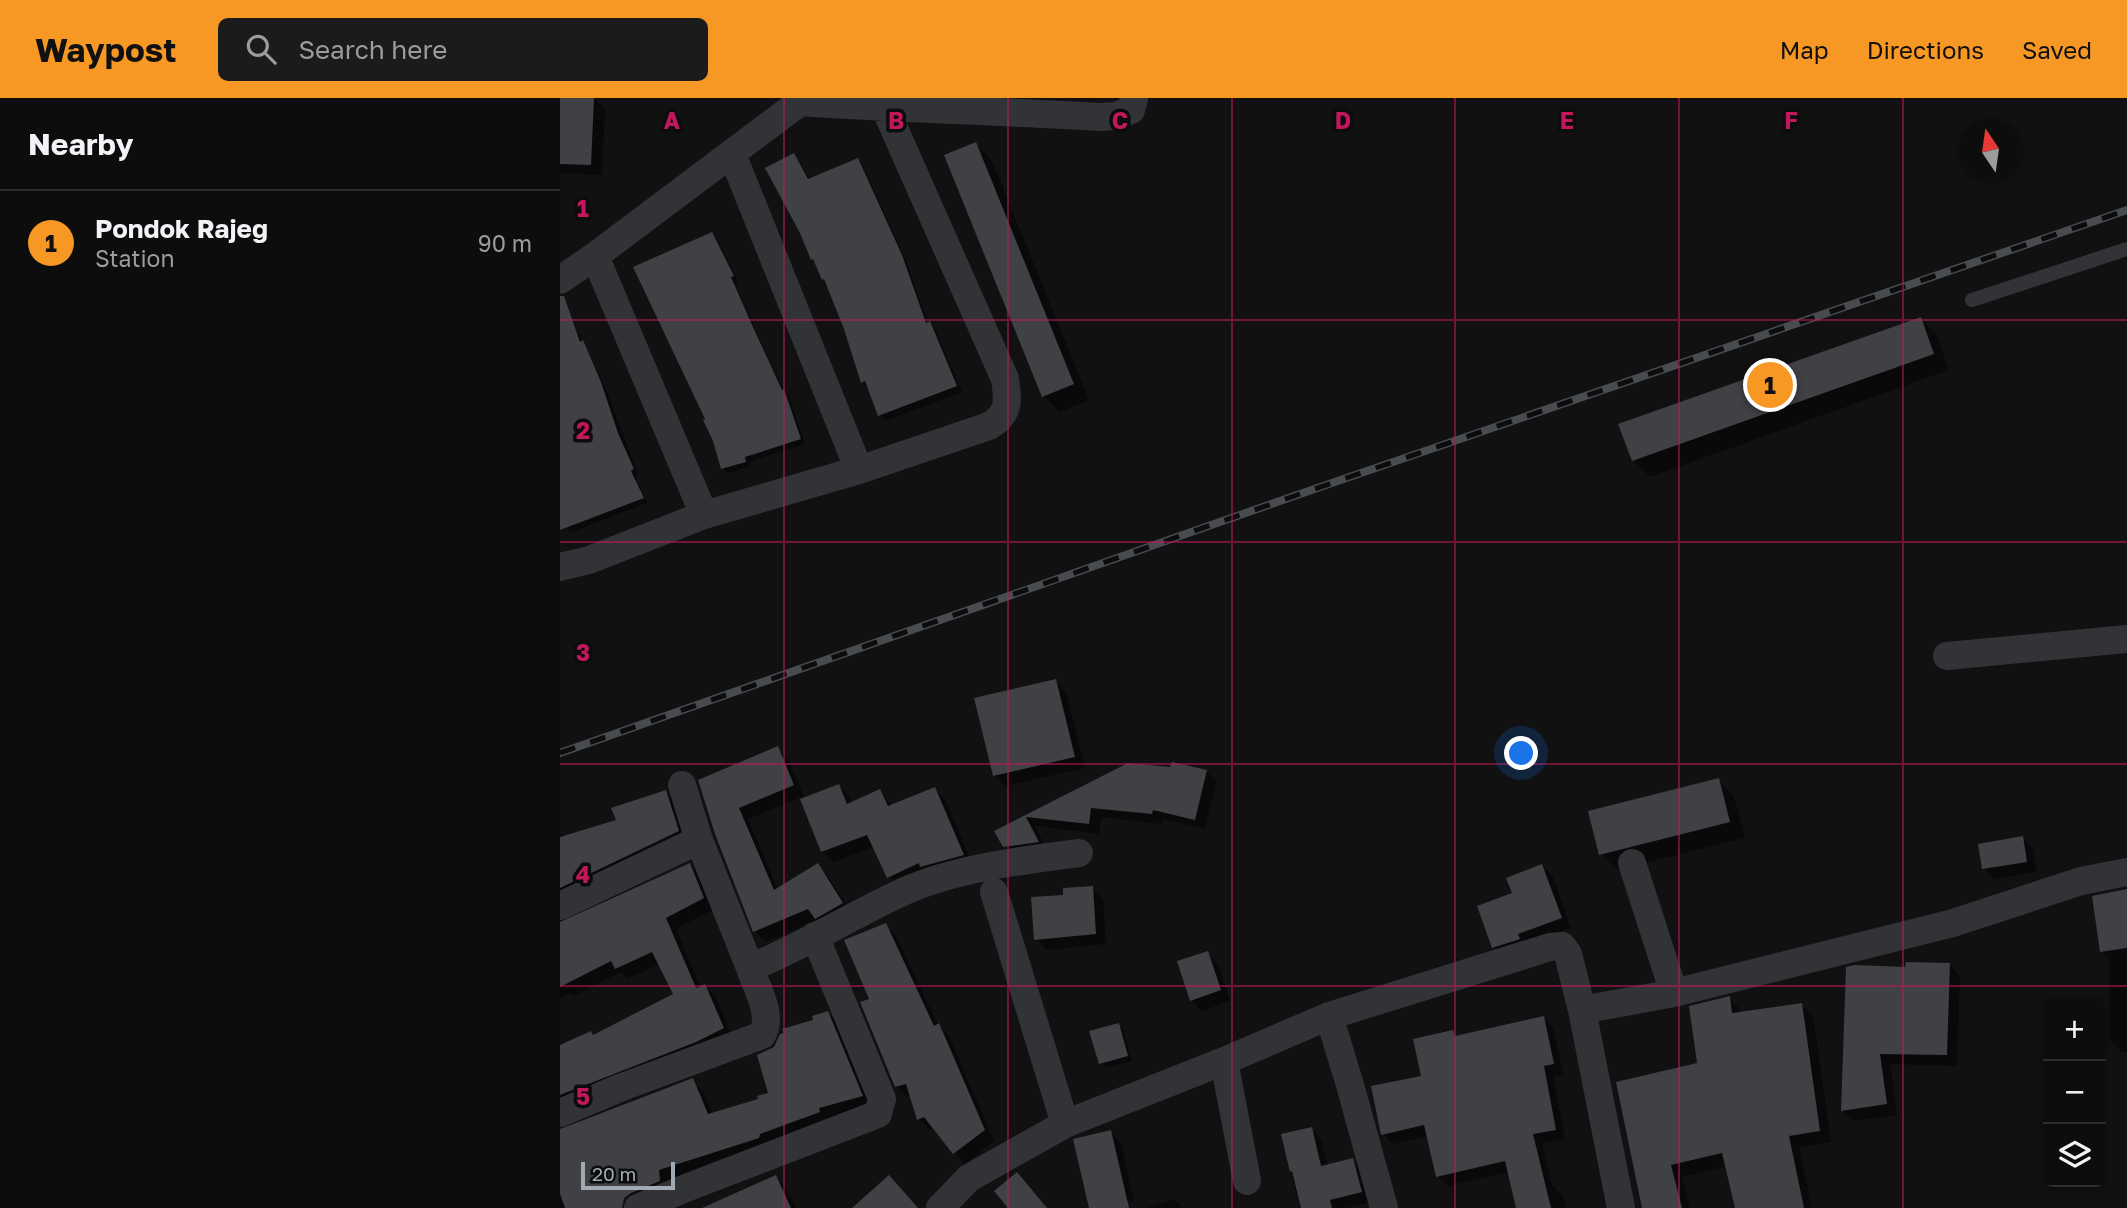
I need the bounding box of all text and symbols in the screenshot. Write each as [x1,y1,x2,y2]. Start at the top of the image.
search box [218,18,708,81]
text: Waypost [35,30,176,69]
icon: search [242,30,280,68]
text: Search here [298,34,447,65]
text: Map [1780,35,1829,64]
text: Directions [1867,35,1984,64]
text: Saved [2022,35,2092,64]
text: A [664,106,681,134]
text: B [888,106,904,134]
text: C [1112,106,1128,134]
text: D [1335,106,1351,134]
text: E [1560,106,1574,134]
text: F [1784,106,1798,134]
north arrow [1959,119,2022,182]
text: Nearby [28,126,133,162]
text: 1 [577,194,589,222]
text: Pondok Rajeg [95,213,268,244]
text: 1 [45,229,57,257]
text: 90 m [478,229,532,257]
text: Station [95,244,175,272]
pin: 1 [1747,359,1793,411]
text: 2 [576,416,590,444]
text: 3 [576,638,590,666]
your location [1504,736,1538,770]
text: 4 [576,860,590,888]
map controls [2043,998,2106,1187]
button: + [2043,998,2106,1061]
button: − [2043,1061,2106,1124]
text: 5 [576,1082,590,1110]
button: layers [2043,1124,2106,1187]
scale bar [581,1159,676,1191]
text: 20 m [592,1162,636,1185]

